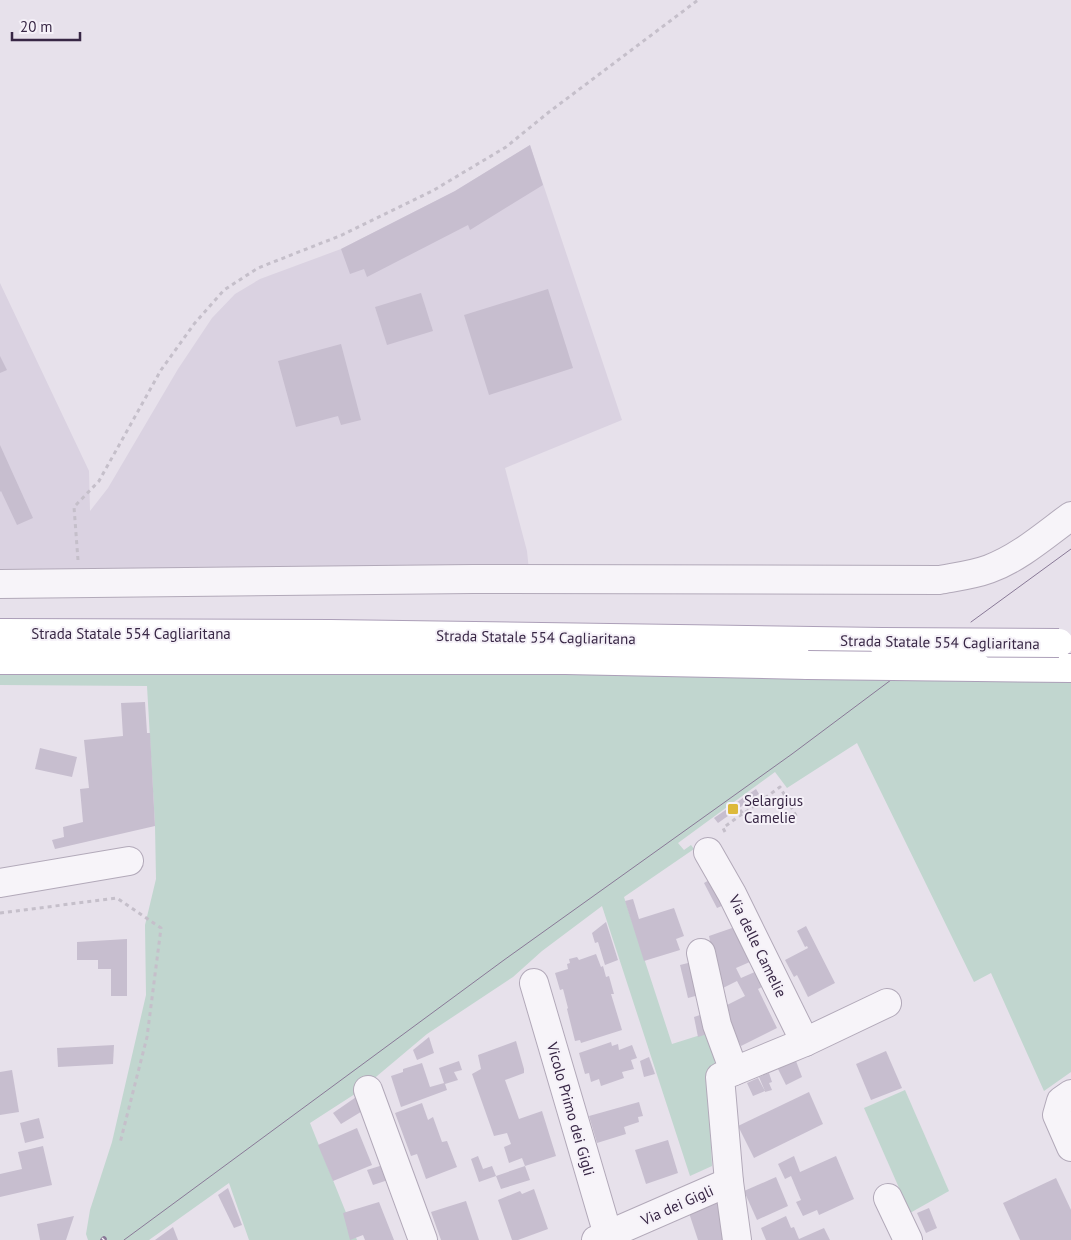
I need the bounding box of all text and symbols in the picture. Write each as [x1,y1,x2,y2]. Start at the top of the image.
scale bar [12,10,80,42]
text: 20 m [20,17,53,36]
street label: Strada Statale 554 Cagliaritana [31,624,231,643]
street label: Strada Statale 554 Cagliaritana [436,626,636,648]
street label: Strada Statale 554 Cagliaritana [840,631,1040,653]
place label: Selargius Camelie [744,791,803,827]
marker: Selargius Camelie [726,802,740,816]
street label: Via delle Camelie [725,891,791,1000]
street label: Vicolo Primo dei Gigli [543,1039,599,1178]
street label: Via dei Gigli [637,1181,716,1230]

